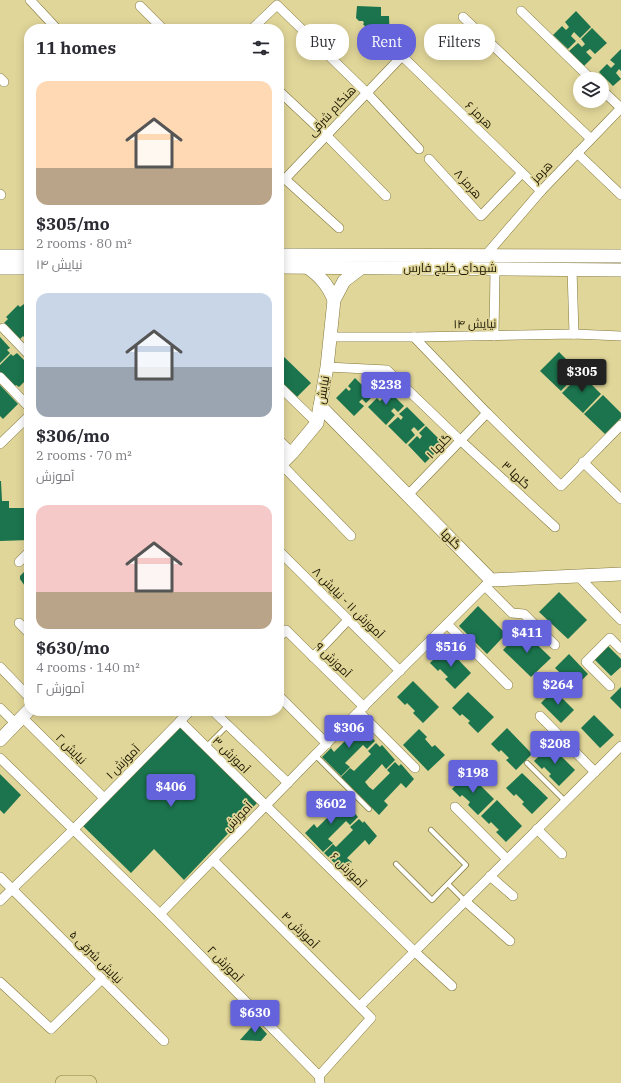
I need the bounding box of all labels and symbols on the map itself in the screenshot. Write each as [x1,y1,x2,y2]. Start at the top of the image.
street label: هنگام شرقی [304,82,360,140]
street label: هرمز ۶ [462,98,496,131]
street label: هرمز [527,158,555,186]
street label: هرمز ۸ [451,166,486,202]
street label: شهدای خلیج فارس [403,260,497,276]
street label: نیایش ۱۴ [453,316,497,331]
pin: $305 [558,359,606,393]
pin: $238 [362,372,410,406]
street label: نیایش [313,375,332,405]
street label: گلها ۱ [423,430,454,462]
street label: گلها ۳ [499,458,534,492]
street label: گلها [438,525,465,552]
street label: آموزش ۱۱ - نیایش ۸ [310,564,388,642]
pin: $411 [503,620,551,654]
pin: $516 [427,634,475,668]
street label: آموزش ۹ [312,639,355,681]
pin: $264 [534,672,582,706]
pin: $306 [325,715,373,749]
street label: نیایش ۲ [53,730,90,767]
pin: $208 [531,731,579,765]
street label: آموزش ۳ [210,733,254,777]
street label: آموزش ۱ [102,741,143,782]
pin: $198 [449,760,497,794]
pin: $406 [147,774,195,808]
pin: $602 [307,791,355,825]
street label: آموزش [220,798,256,835]
street label: آموزش ۶ [327,849,370,891]
street label: آموزش ۴ [279,908,323,952]
street label: نیایش شرقی ۵ [67,927,126,986]
street label: آموزش ۲ [204,942,247,985]
pin: $630 [231,1000,279,1034]

